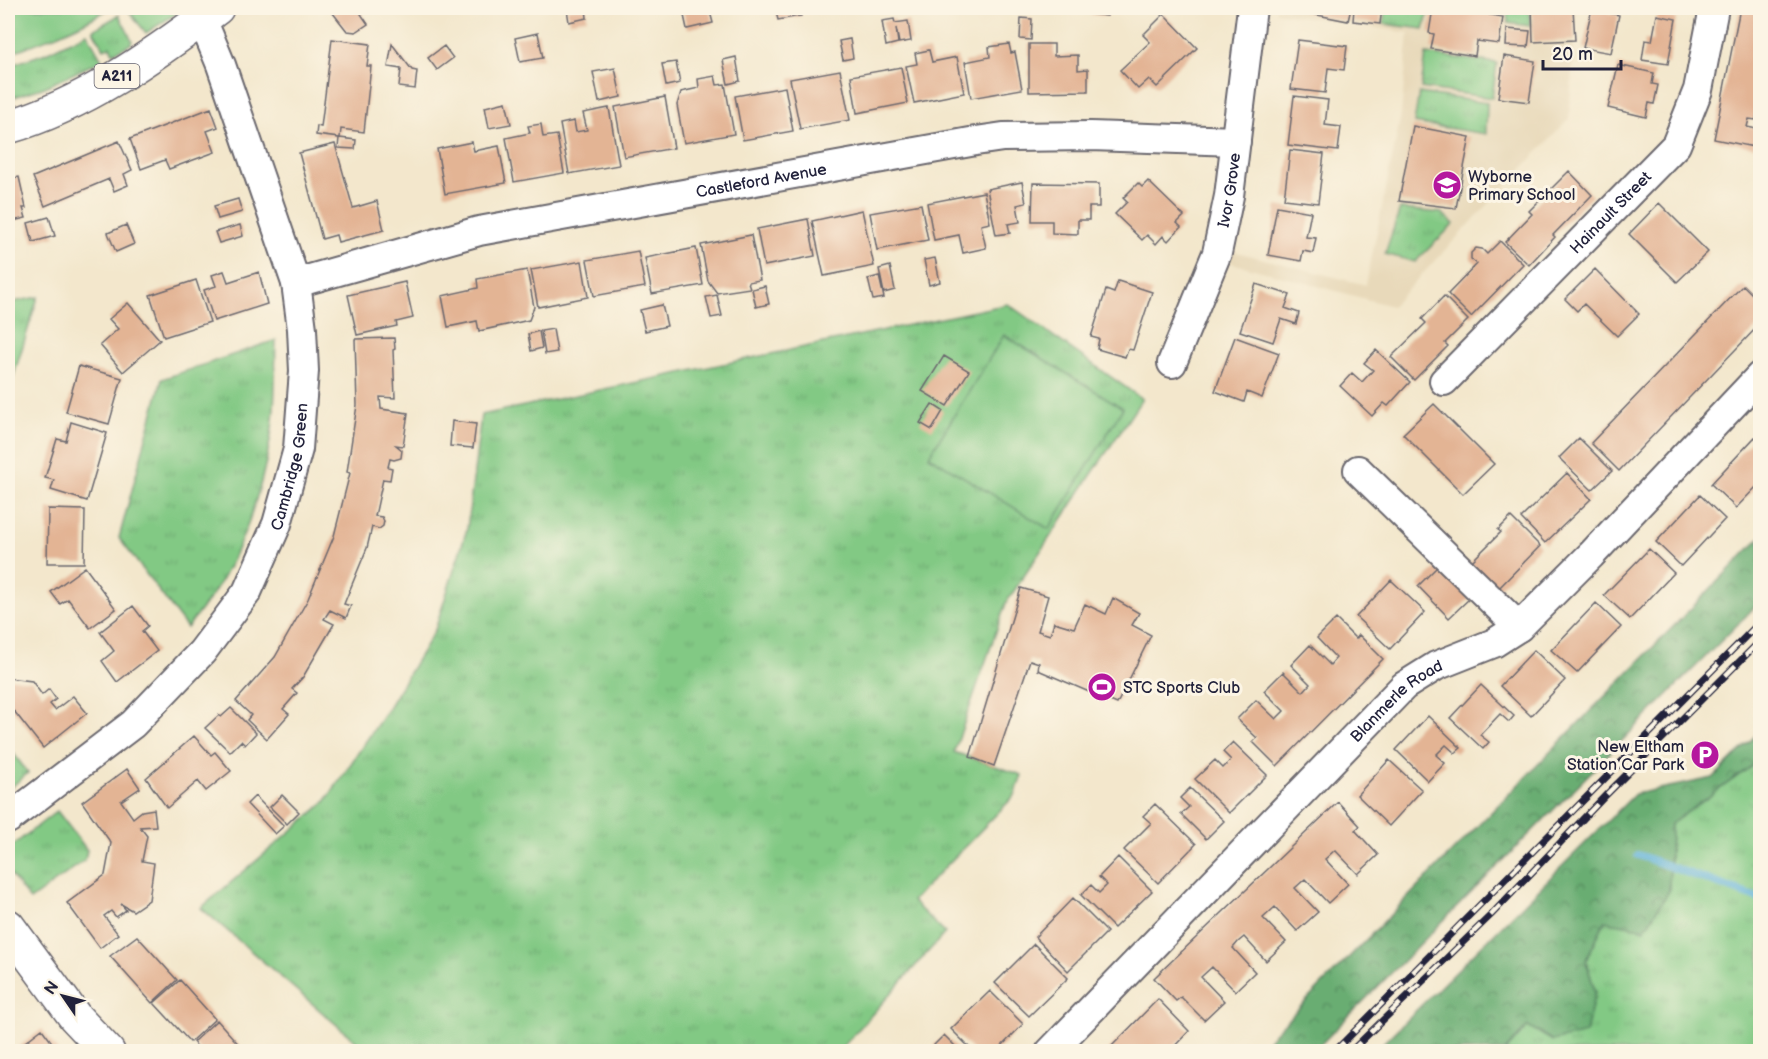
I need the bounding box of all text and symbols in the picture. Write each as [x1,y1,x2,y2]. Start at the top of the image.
scale bar [1543,33,1621,71]
text: 20 m [1552,44,1593,65]
road number: A211 [94,64,140,88]
street label: Ivor Grove [1215,151,1245,229]
street label: Castleford Avenue [695,160,829,203]
place label: Wyborne Primary School [1468,168,1575,205]
street label: Hainault Street [1567,168,1656,258]
school or university icon: Wyborne Primary School [1431,169,1463,201]
street label: Cambridge Green [267,402,313,534]
street label: Blanmerle Road [1347,656,1445,747]
sports icon: STC Sports Club [1086,671,1118,703]
place label: STC Sports Club [1123,679,1240,698]
place label: New Eltham Station Car Park [1567,738,1684,775]
parking icon: New Eltham Station Car Park [1689,739,1721,771]
north arrow [33,966,93,1026]
text: N [41,978,63,999]

